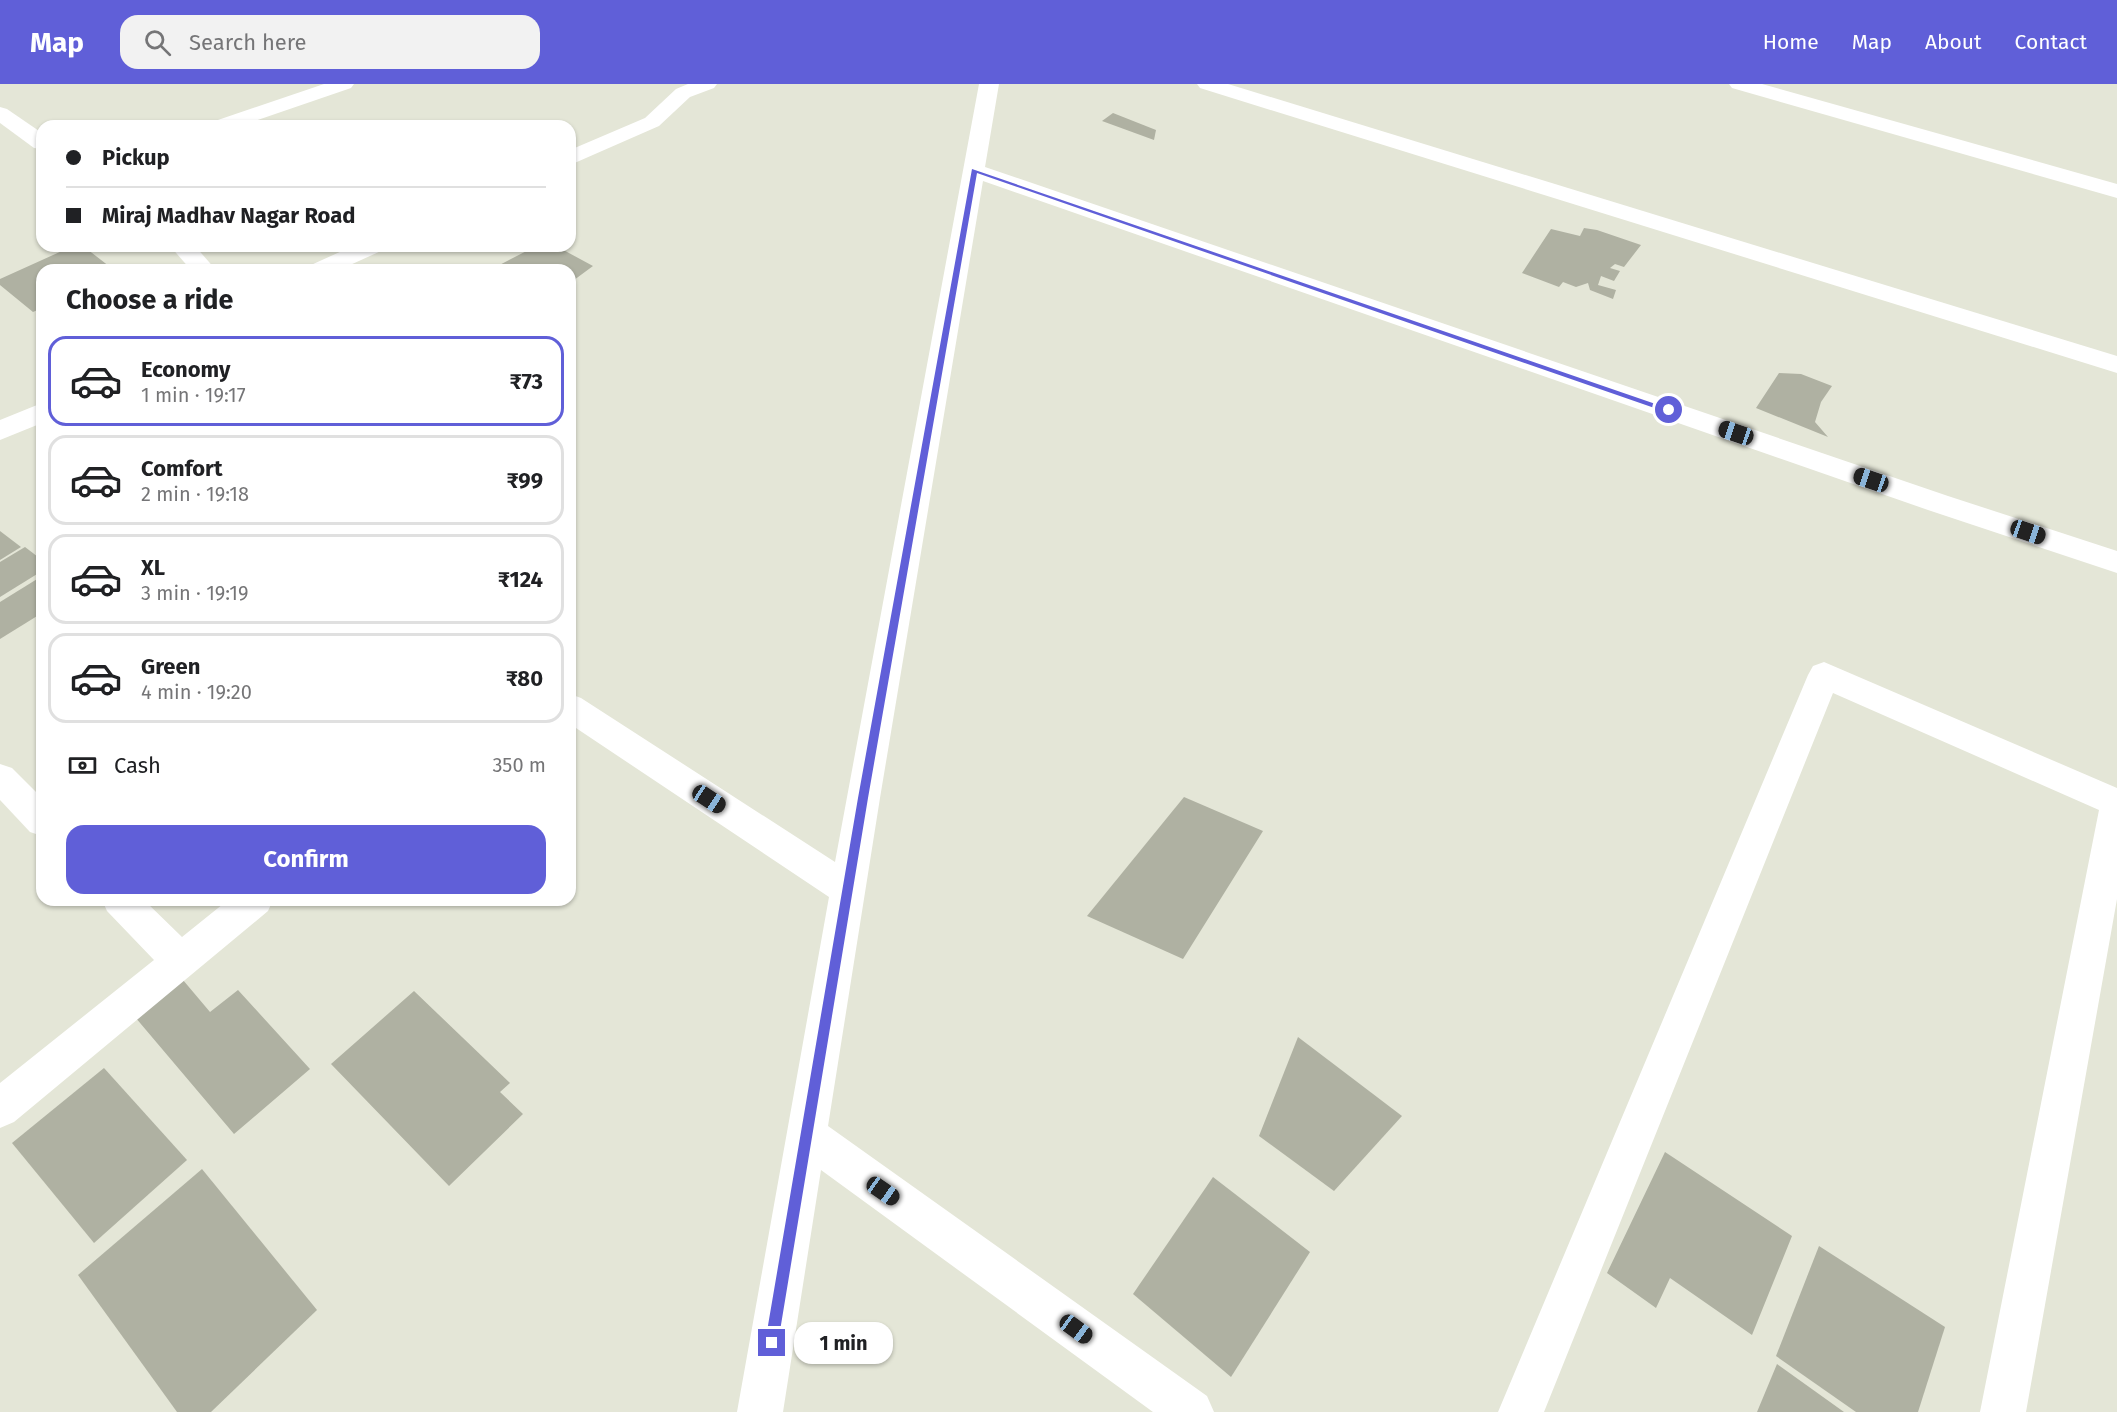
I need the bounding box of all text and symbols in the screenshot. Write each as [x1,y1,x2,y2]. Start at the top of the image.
search box [120,15,540,69]
text: Map [30,26,84,59]
icon: search [141,26,174,59]
text: Search here [189,29,307,56]
text: Home [1763,29,1819,55]
text: Map [1852,29,1892,55]
text: About [1925,29,1982,55]
text: Contact [2015,29,2087,55]
text: Pickup [102,144,170,171]
text: Miraj Madhav Nagar Road [102,202,356,229]
text: Choose a ride [66,284,233,316]
icon: car [69,354,123,408]
text: Economy [141,356,230,383]
text: ₹73 [509,368,543,395]
text: 1 min · 19:17 [141,383,246,407]
route start [1655,396,1682,423]
car [1716,419,1756,447]
icon: car [69,453,123,507]
text: Comfort [141,455,222,482]
car [1851,466,1891,494]
text: ₹99 [506,467,543,494]
text: 2 min · 19:18 [141,482,249,506]
car [2008,518,2048,546]
icon: car [69,552,123,606]
text: XL [141,554,165,581]
text: ₹124 [498,566,543,593]
text: 3 min · 19:19 [141,581,249,605]
icon: car [69,651,123,705]
text: Green [141,653,200,680]
text: ₹80 [506,665,543,692]
text: 4 min · 19:20 [141,680,252,704]
icon: cash [66,749,99,782]
text: Cash [114,752,161,779]
text: 350 m [492,753,546,777]
car [689,782,729,816]
button: Confirm [66,825,546,894]
car [863,1173,903,1209]
car [1056,1311,1096,1347]
callout: 1 min [793,1322,892,1364]
route end [758,1329,785,1356]
text: 1 min [819,1331,868,1355]

